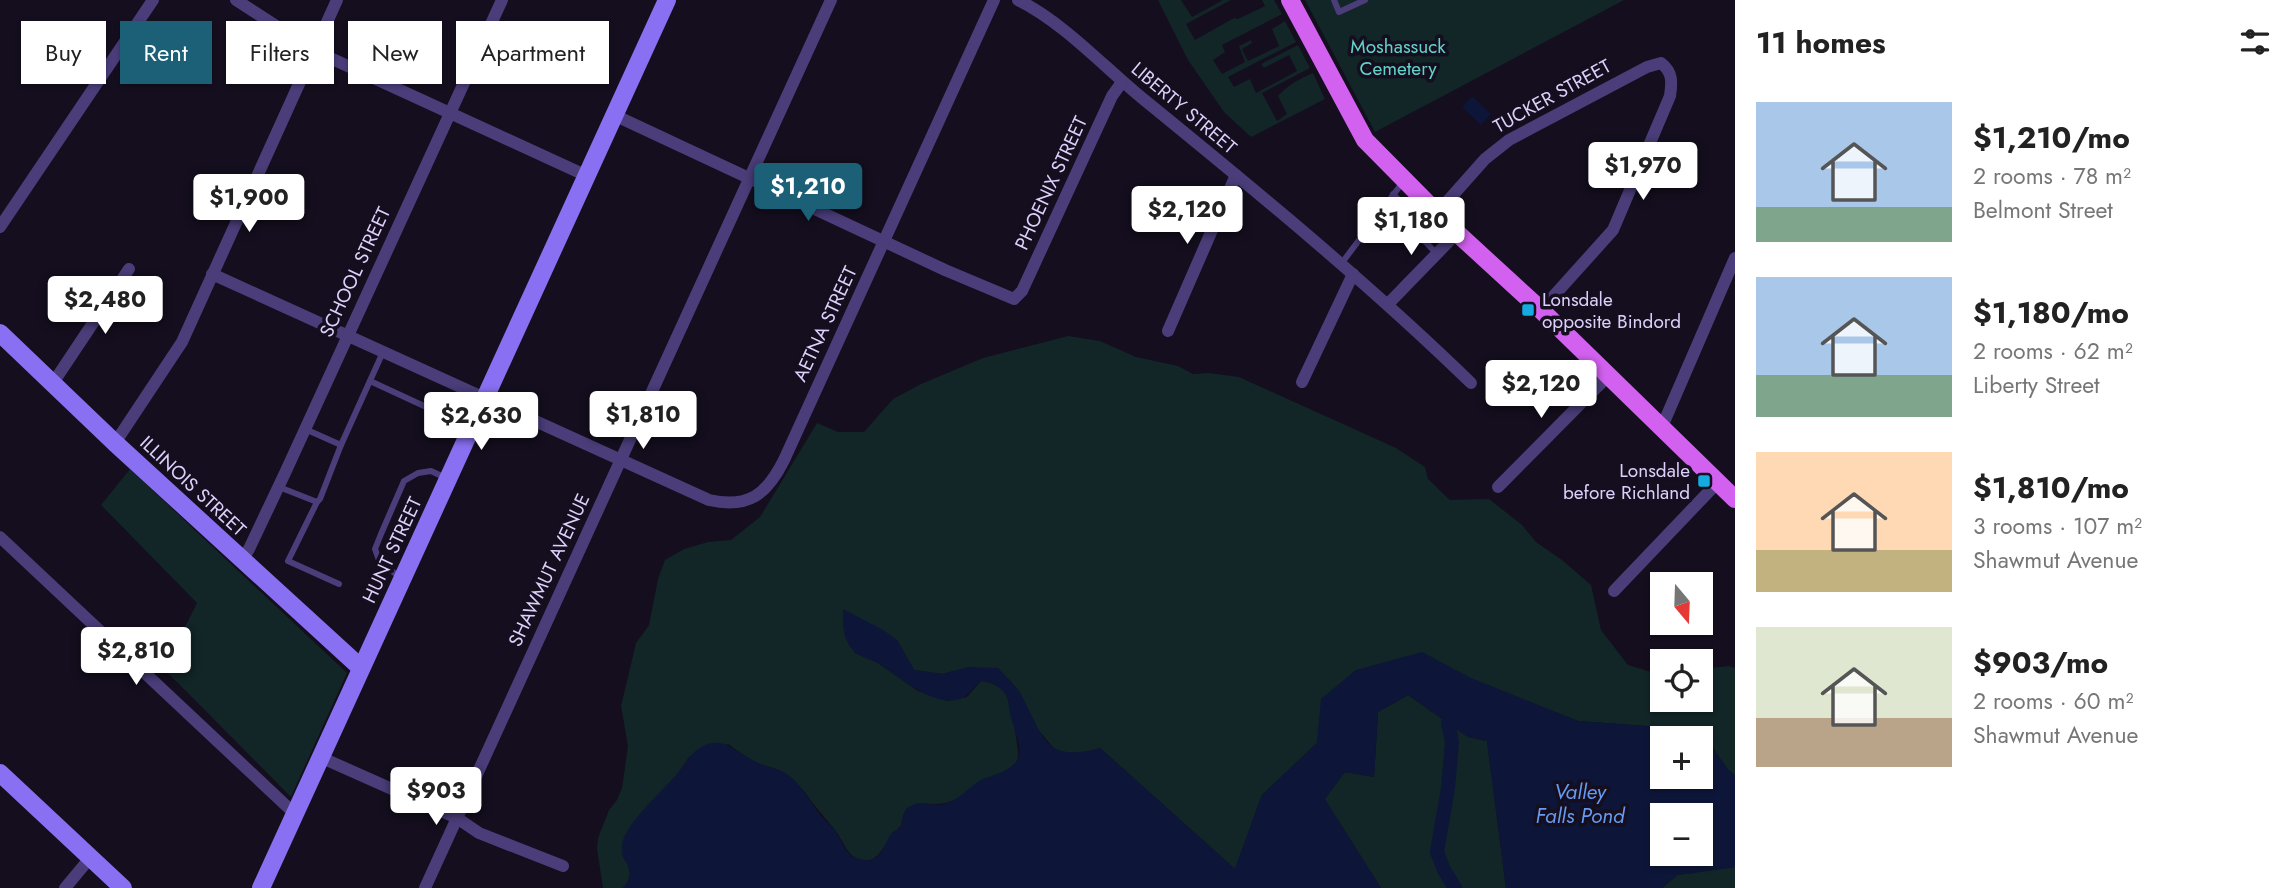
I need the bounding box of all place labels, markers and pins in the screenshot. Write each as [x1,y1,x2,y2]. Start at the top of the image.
pin: $1,970 [1586,142,1700,202]
pin: $1,210 [751,164,865,223]
pin: $1,900 [192,174,306,234]
pin: $2,120 [1130,187,1244,246]
pin: $1,180 [1354,198,1468,257]
pin: $2,480 [48,276,162,336]
place label: Lonsdale opposite Bindord [1542,286,1681,335]
marker: Lonsdale opposite Bindord [1520,302,1536,318]
pin: $2,120 [1484,360,1598,420]
pin: $2,630 [424,392,538,452]
pin: $1,810 [586,392,700,451]
place label: Lonsdale before Richland [1563,457,1690,506]
marker: Lonsdale before Richland [1696,473,1712,489]
pin: $2,810 [79,628,193,687]
pin: $903 [395,768,477,827]

